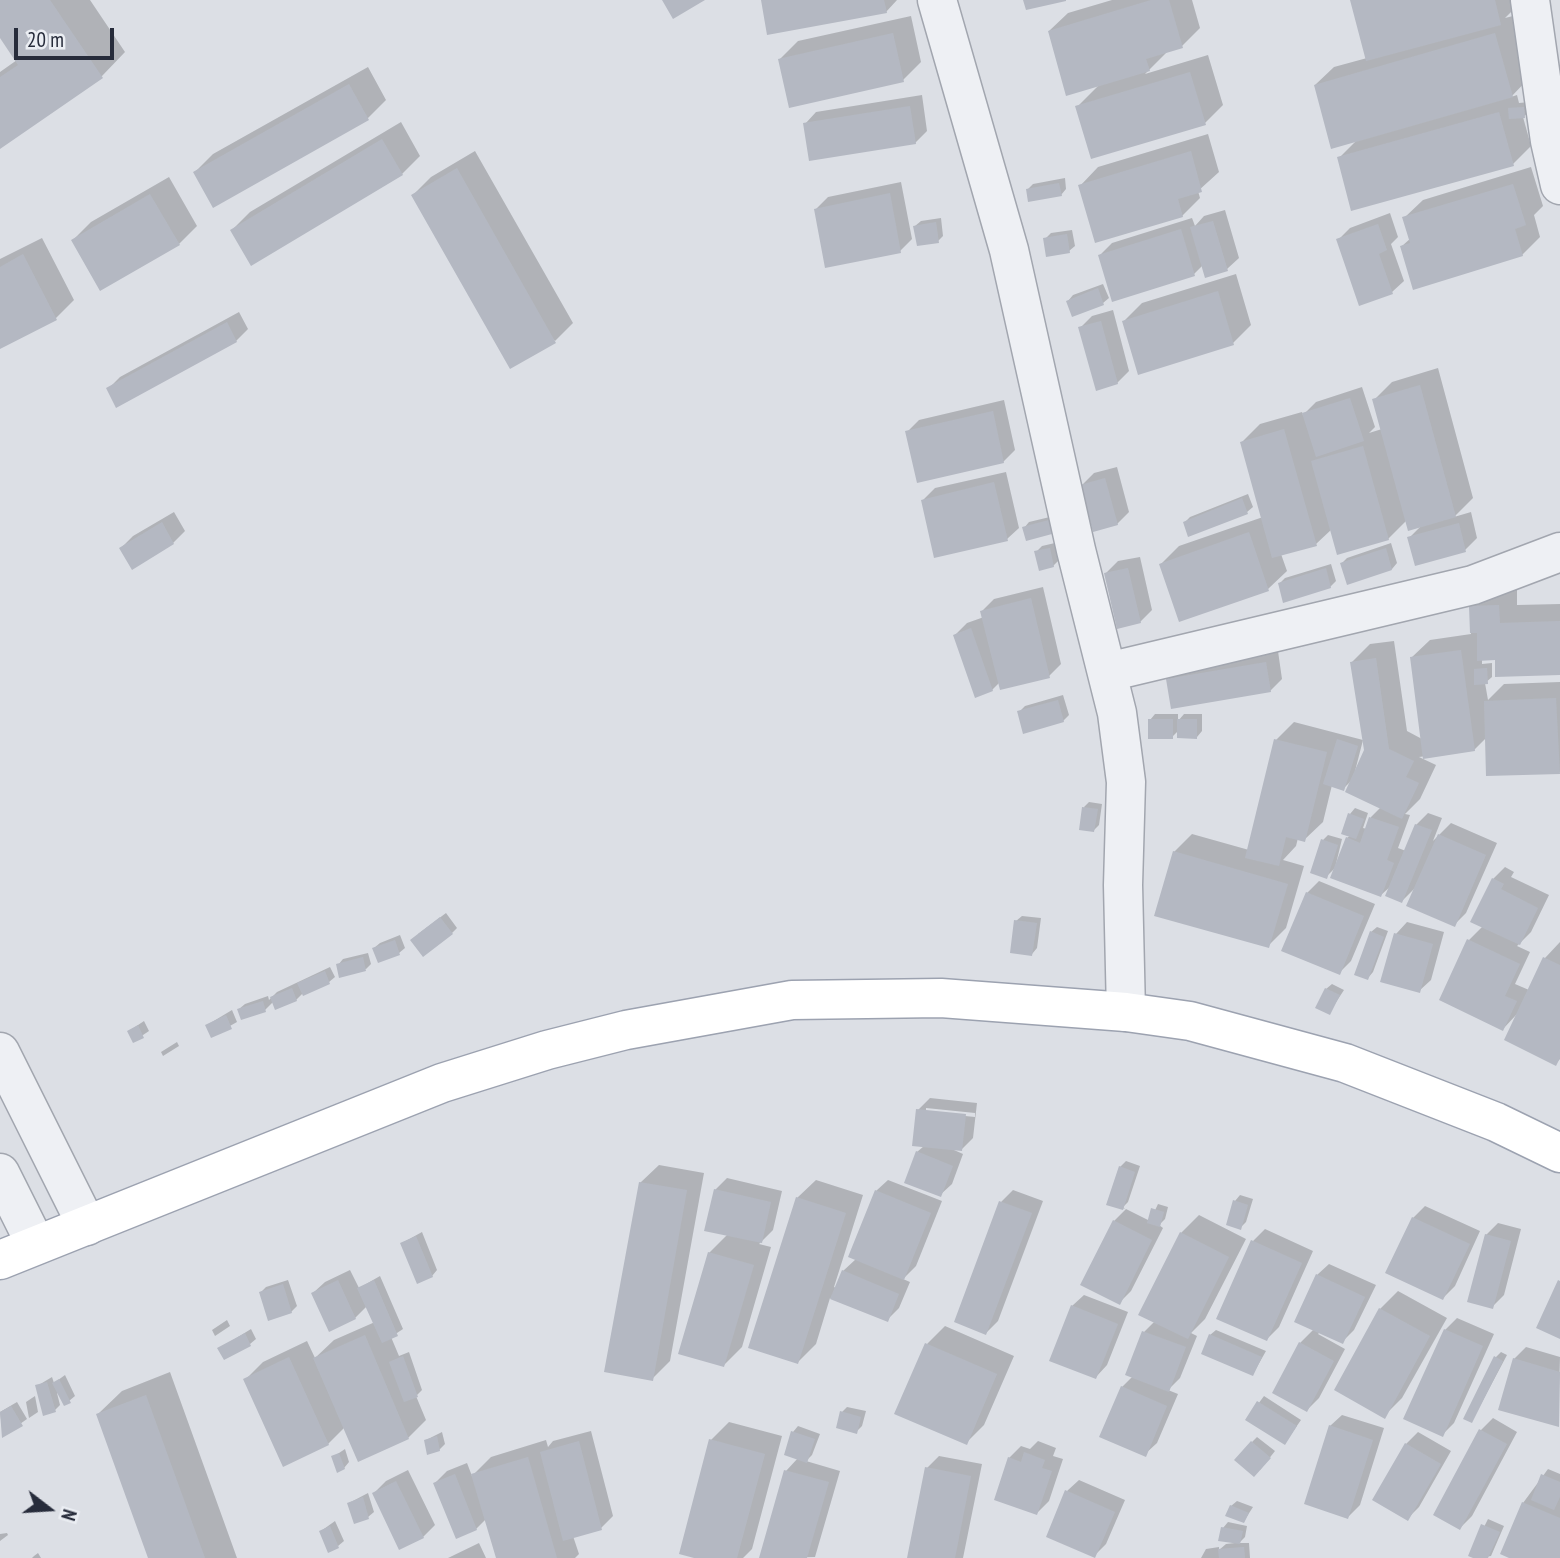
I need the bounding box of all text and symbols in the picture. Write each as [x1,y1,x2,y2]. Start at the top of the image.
scale bar [18,14,117,58]
text: 20 m [27,26,64,53]
north arrow [14,1474,84,1544]
text: N [56,1507,82,1524]

